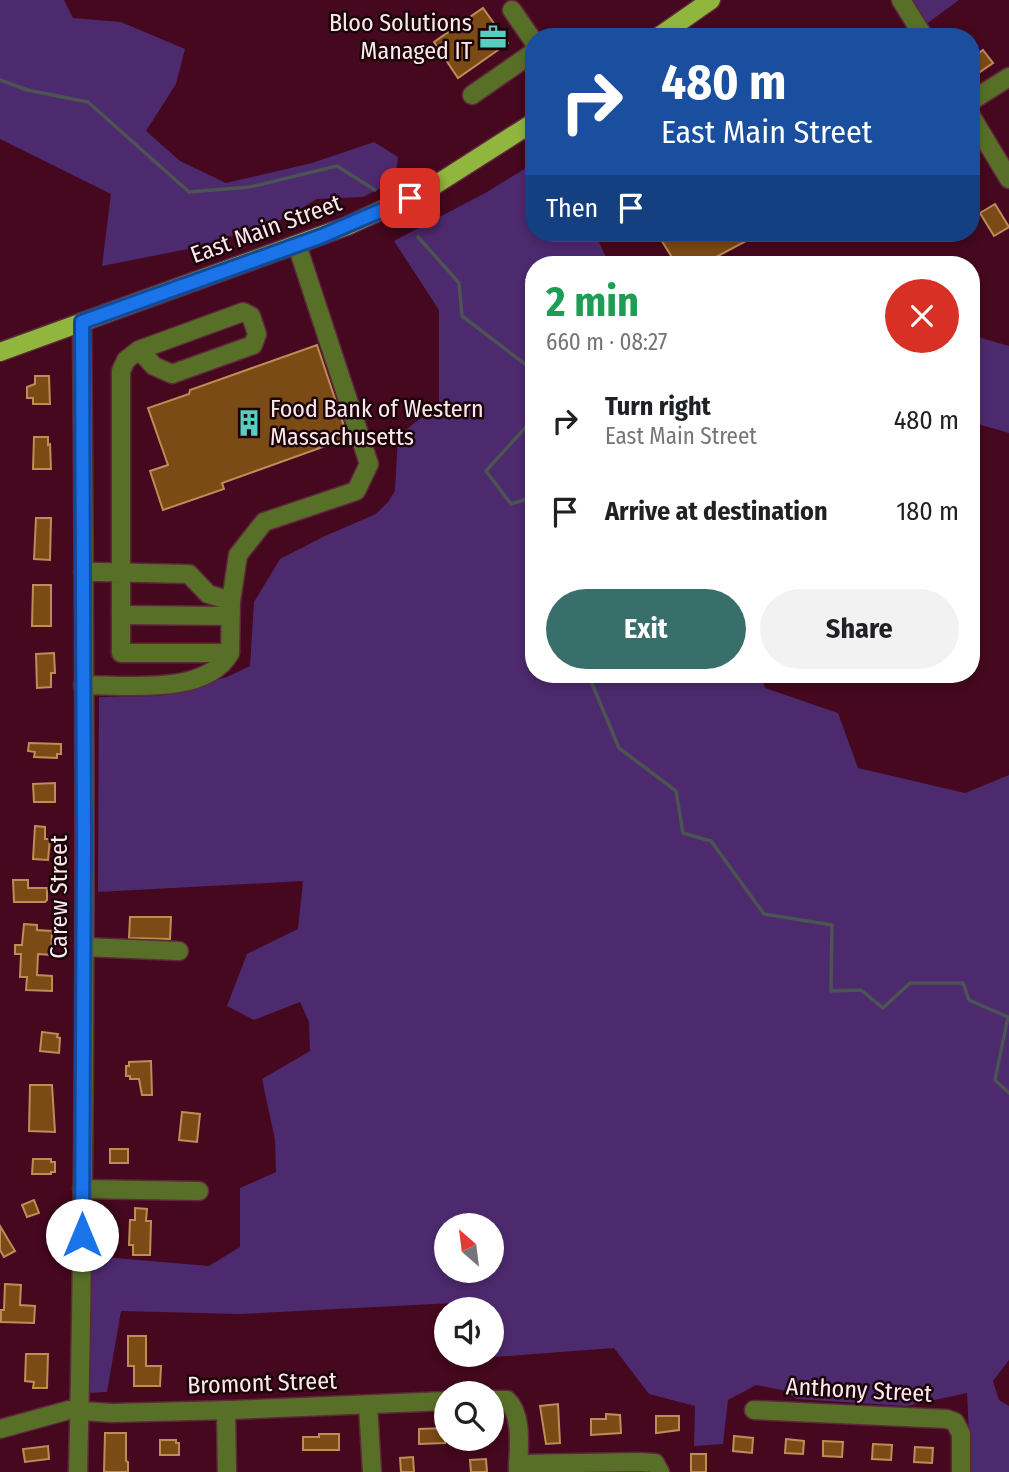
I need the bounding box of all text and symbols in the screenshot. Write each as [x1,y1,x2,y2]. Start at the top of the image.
place label: Bloo Solutions Managed IT [329,9,472,65]
office icon: Bloo Solutions Managed IT [478,22,508,52]
text: 480 m [661,53,786,112]
icon: right [546,56,637,147]
text: East Main Street [661,113,872,151]
pin [380,168,440,228]
icon: arrive [391,179,429,217]
street label: East Main Street [187,189,345,269]
icon: arrive [612,189,650,227]
text: Then [546,193,598,224]
text: 2 min [546,277,639,327]
button: close [885,279,959,353]
text: 660 m · 08:27 [546,328,667,356]
text: Turn right [605,391,711,422]
place label: Food Bank of Western Massachusetts [270,395,484,451]
icon: right [546,402,584,440]
text: 480 m [894,405,959,436]
building icon: Food Bank of Western Massachusetts [234,408,264,438]
text: East Main Street [605,422,757,450]
icon: arrive [546,493,584,531]
text: Arrive at destination [605,496,828,527]
text: 180 m [896,496,959,527]
button: Exit [546,589,746,669]
button: Share [760,589,959,669]
street label: Carew Street [45,835,73,959]
position arrow [45,1198,119,1272]
north arrow [434,1213,504,1283]
map controls [434,1213,504,1451]
button: sound [434,1297,504,1367]
street label: Bromont Street [187,1366,337,1400]
street label: Anthony Street [785,1372,933,1408]
button: search [434,1381,504,1451]

